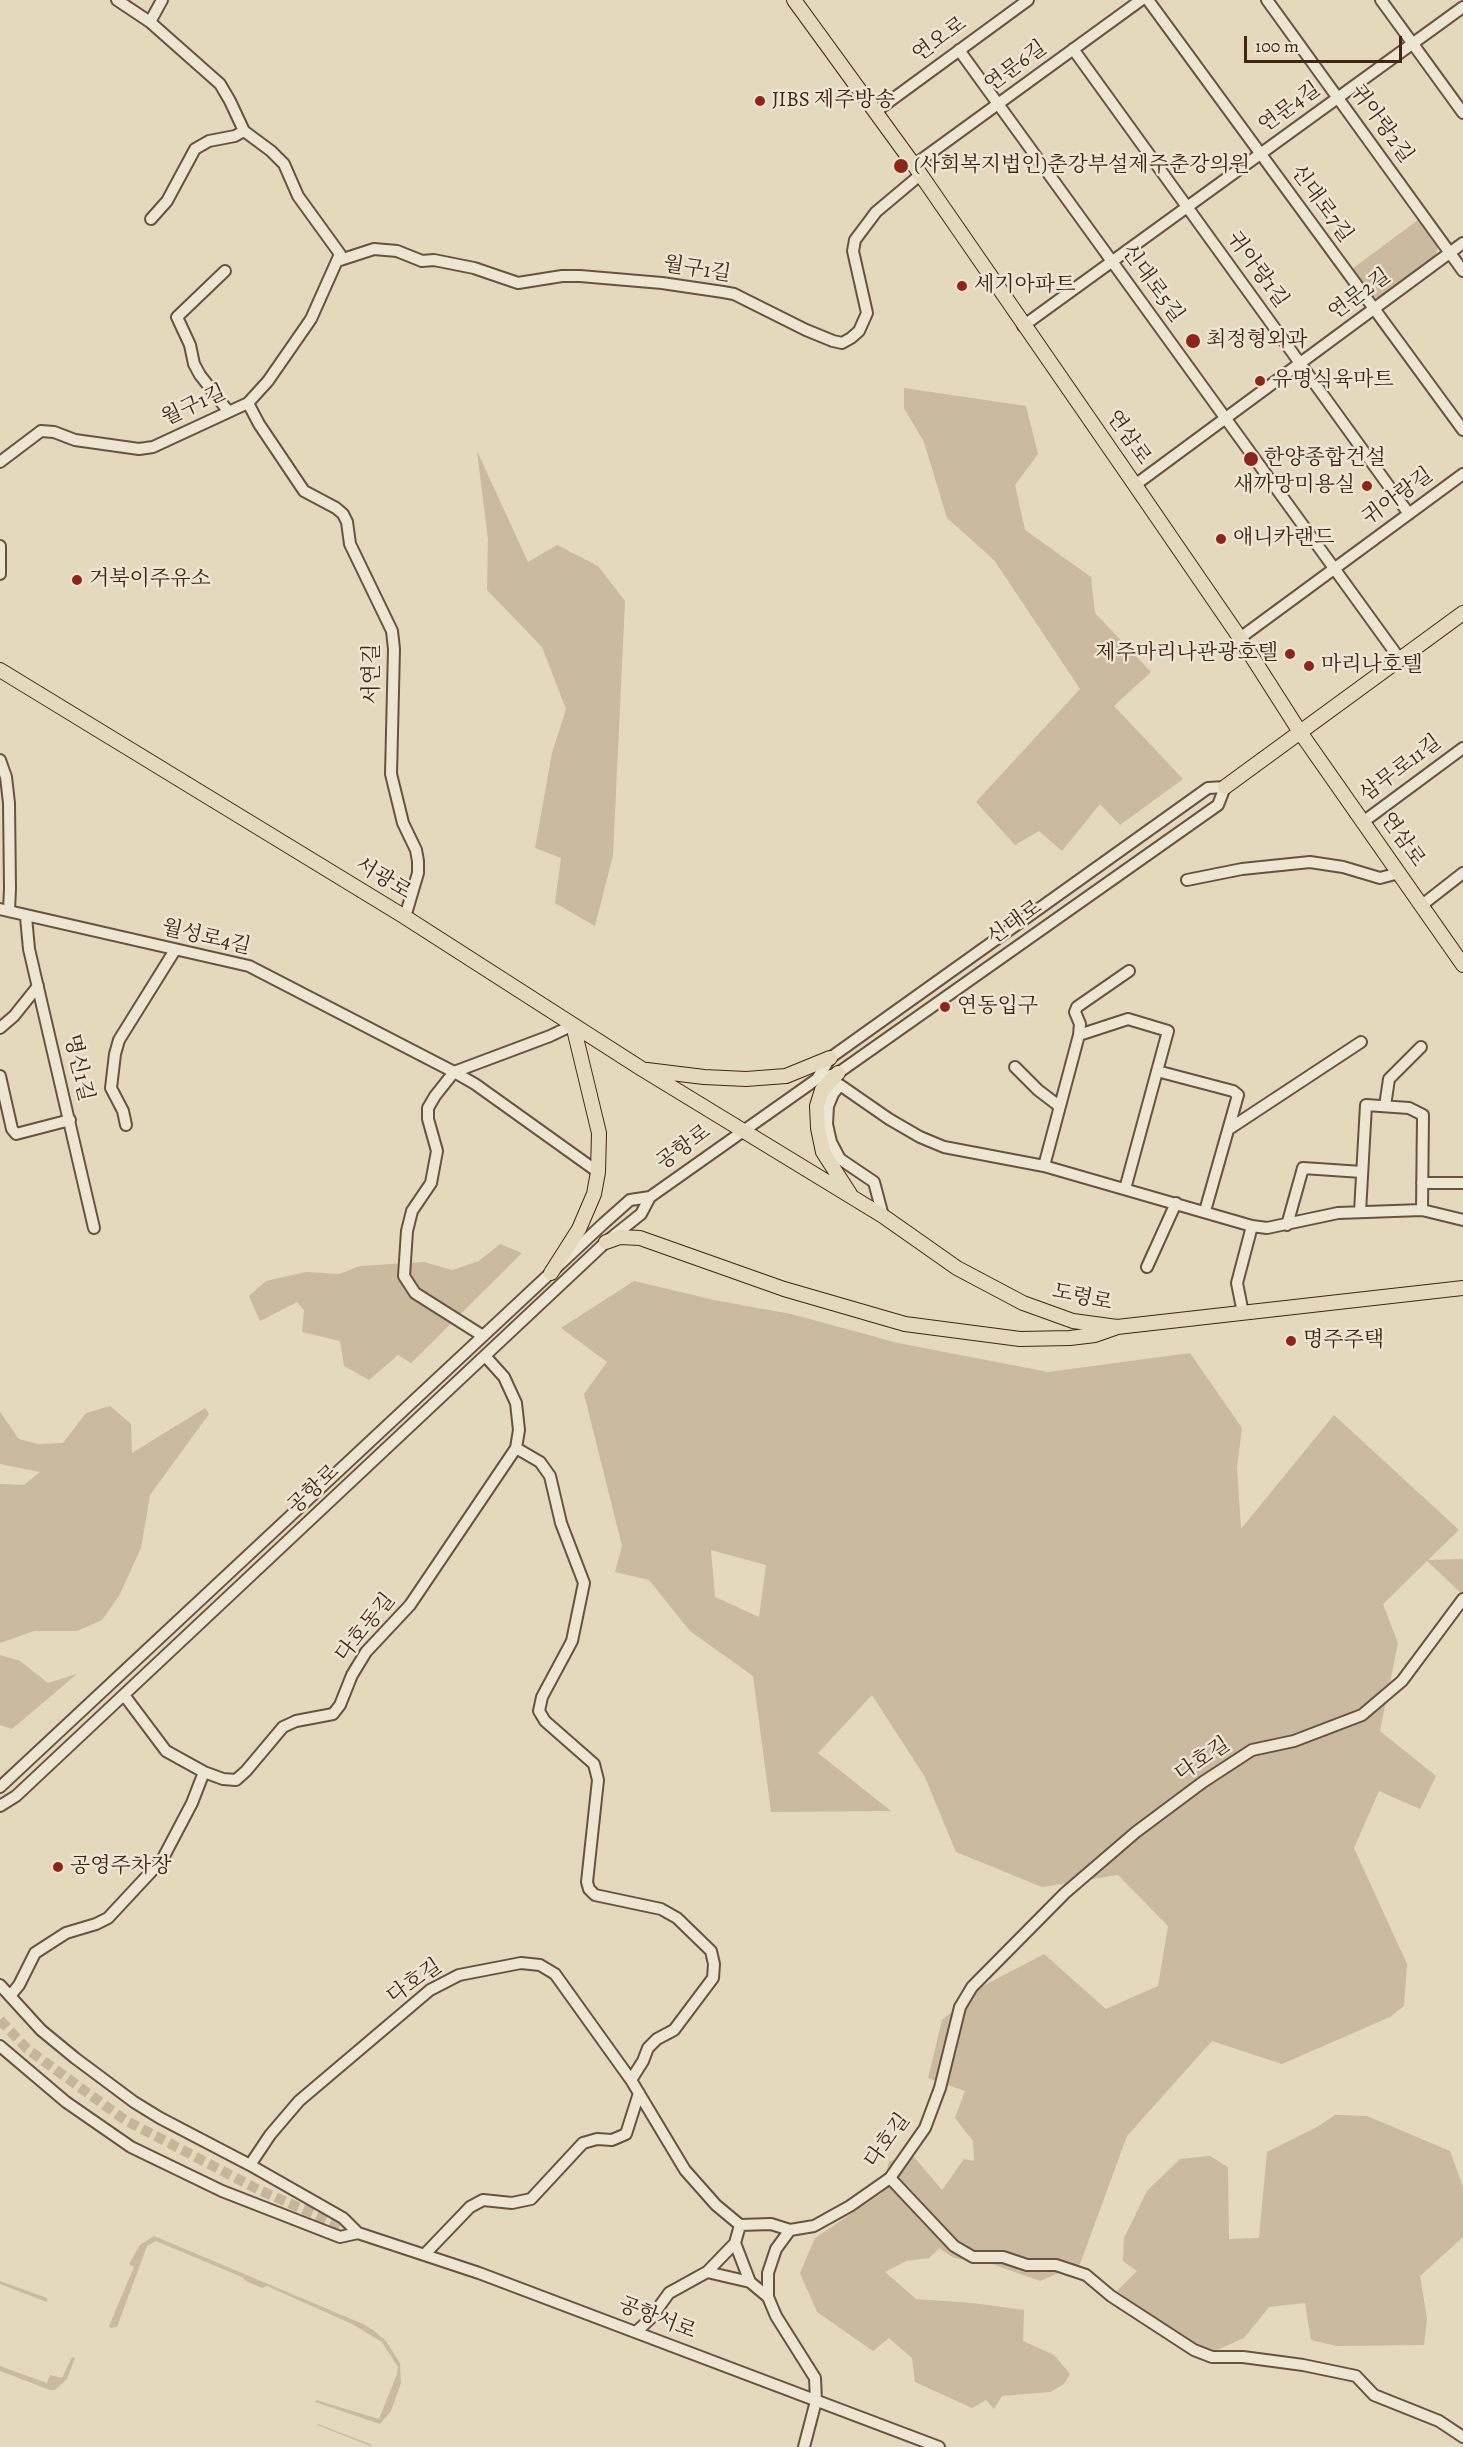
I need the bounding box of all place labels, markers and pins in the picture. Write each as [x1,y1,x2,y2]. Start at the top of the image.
place label: JIBS 제주방송 [772,88,895,114]
marker: JIBS 제주방송 [753,94,767,108]
place label: (사회복지법인)춘강부설제주춘강의원 [914,153,1250,179]
marker: (사회복지법인)춘강부설제주춘강의원 [892,157,910,175]
place label: 세기아파트 [974,273,1075,299]
marker: 세기아파트 [955,279,969,293]
place label: 최정형외과 [1206,328,1307,354]
marker: 최정형외과 [1184,332,1202,350]
place label: 유명식육마트 [1272,368,1394,394]
marker: 유명식육마트 [1253,374,1267,388]
place label: 한양종합건설 [1264,446,1386,472]
marker: 한양종합건설 [1242,450,1260,468]
place label: 새까망미용실 [1233,473,1355,499]
marker: 새까망미용실 [1360,479,1374,493]
place label: 애니카랜드 [1233,526,1334,552]
marker: 애니카랜드 [1214,532,1228,546]
place label: 거북이주유소 [89,567,211,593]
marker: 거북이주유소 [70,573,84,587]
place label: 제주마리나관광호텔 [1095,641,1278,667]
marker: 제주마리나관광호텔 [1283,647,1297,661]
place label: 마리나호텔 [1321,653,1422,679]
marker: 마리나호텔 [1302,659,1316,673]
place label: 연동입구 [957,994,1038,1020]
marker: 연동입구 [938,1000,952,1014]
place label: 명주주택 [1303,1328,1384,1354]
marker: 명주주택 [1284,1334,1298,1348]
place label: 공영주차장 [70,1854,171,1880]
marker: 공영주차장 [51,1860,65,1874]

